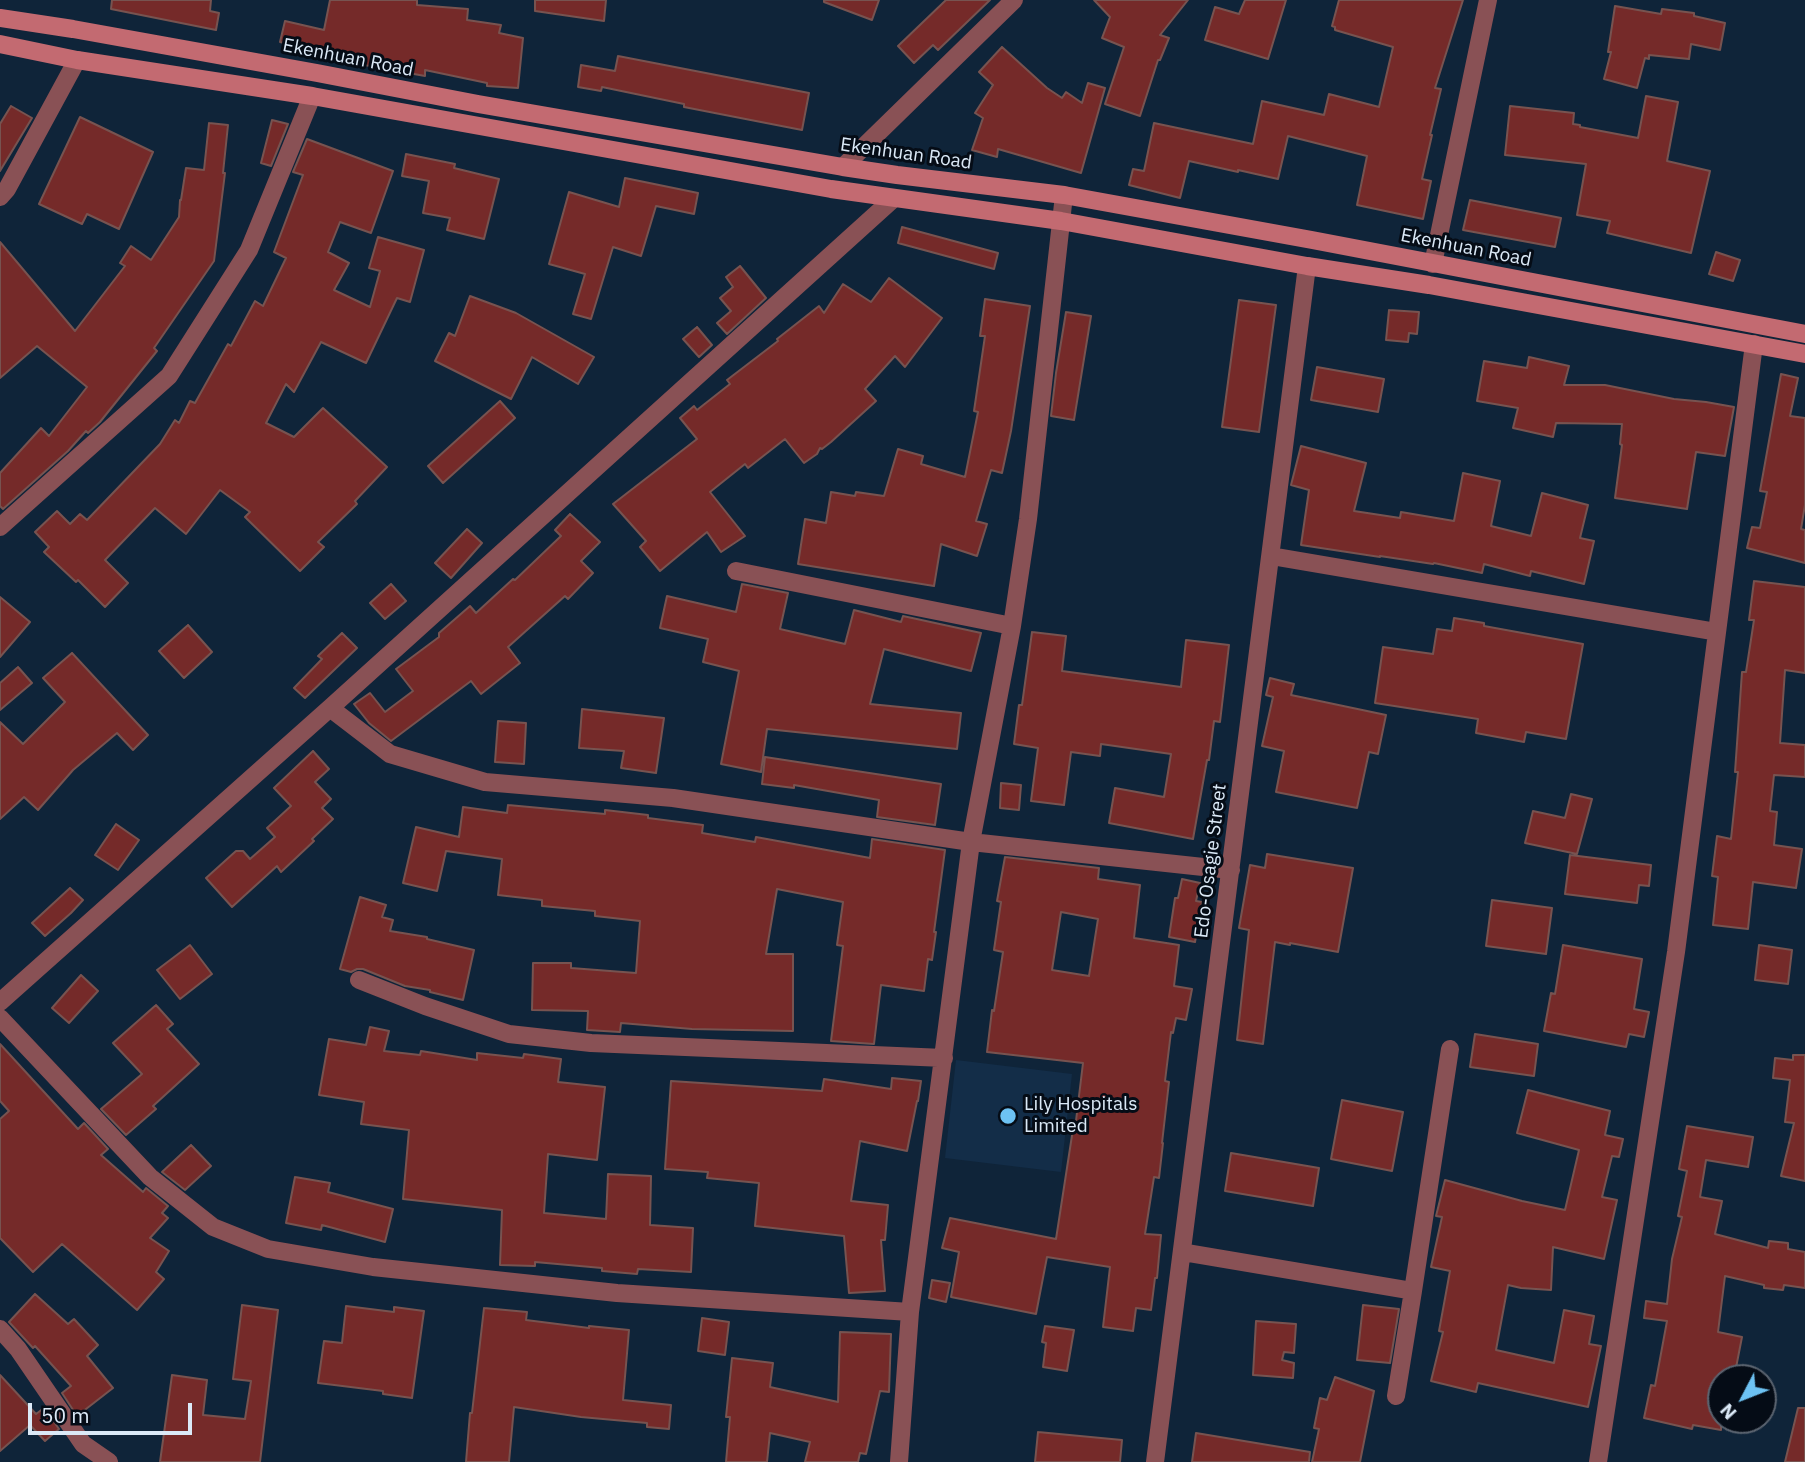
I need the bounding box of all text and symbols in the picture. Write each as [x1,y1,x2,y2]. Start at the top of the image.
street label: Ekenhuan Road [281,34,415,82]
street label: Ekenhuan Road [839,133,973,175]
street label: Ekenhuan Road [1399,224,1533,272]
street label: Edo-Osagie Street [1190,783,1232,939]
place label: Lily Hospitals Limited [1024,1094,1138,1138]
marker: Lily Hospitals Limited [998,1106,1018,1126]
north arrow [1707,1364,1777,1434]
scale bar [32,1388,196,1432]
text: N [1714,1399,1741,1425]
text: 50 m [41,1401,90,1429]

